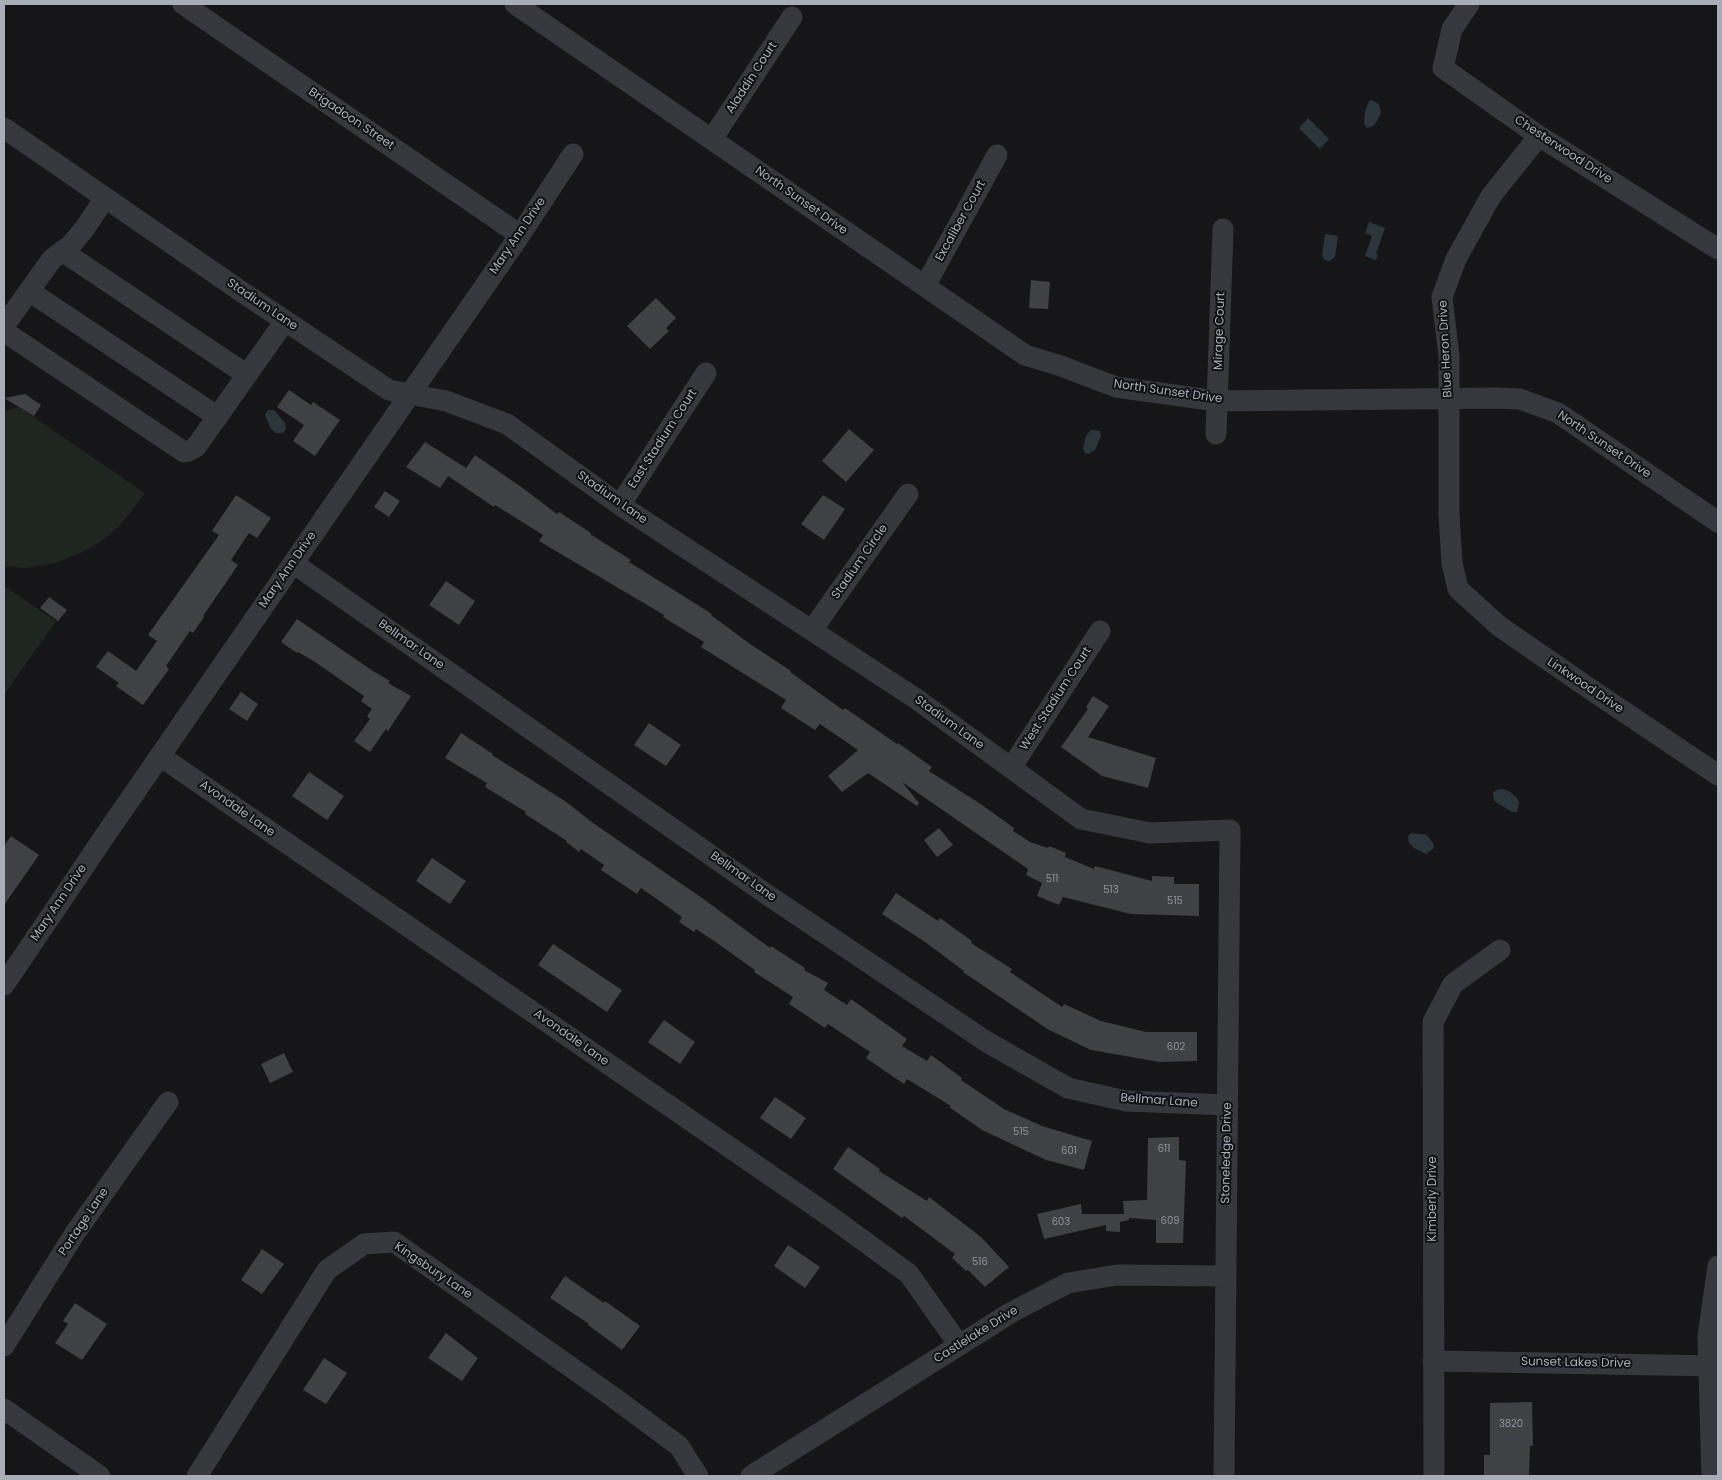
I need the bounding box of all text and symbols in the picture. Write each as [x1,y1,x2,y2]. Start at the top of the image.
street label: Aladdin Court [723,39,781,117]
street label: Brigadoon Street [305,85,397,153]
street label: Chesterwood Drive [1511,113,1615,187]
street label: North Sunset Drive [752,164,850,238]
street label: Excaliber Court [933,178,989,264]
street label: Mary Ann Drive [487,195,549,277]
street label: Stadium Lane [224,276,300,334]
street label: Mirage Court [1211,292,1229,370]
street label: Blue Heron Drive [1436,300,1456,398]
street label: North Sunset Drive [1113,377,1223,407]
street label: East Stadium Court [626,387,700,491]
street label: North Sunset Drive [1555,408,1653,482]
street label: Stadium Lane [574,469,650,527]
street label: Stadium Circle [829,522,891,602]
street label: Mary Ann Drive [256,529,320,611]
street label: Bellmar Lane [375,617,447,673]
street label: West Stadium Court [1017,645,1095,753]
street label: Linkwood Drive [1544,655,1626,717]
street label: Stadium Lane [911,693,987,753]
street label: Avondale Lane [197,778,277,840]
street label: Bellmar Lane [707,849,779,905]
street label: Mary Ann Drive [28,862,90,944]
house number: 511 [1046,873,1058,885]
house number: 513 [1103,884,1119,896]
house number: 515 [1167,895,1183,907]
street label: Avondale Lane [531,1007,611,1069]
house number: 602 [1167,1041,1185,1053]
street label: Bellmar Lane [1120,1091,1198,1111]
street label: Stoneledge Drive [1219,1102,1235,1204]
house number: 515 [1013,1126,1029,1138]
house number: 611 [1158,1143,1170,1155]
house number: 601 [1061,1145,1077,1157]
street label: Kimberly Drive [1426,1156,1440,1242]
street label: Portage Lane [56,1185,112,1259]
house number: 609 [1161,1215,1179,1227]
house number: 603 [1052,1216,1070,1228]
street label: Kingsbury Lane [391,1240,475,1302]
house number: 516 [972,1256,988,1268]
street label: Castlelake Drive [931,1303,1021,1367]
street label: Sunset Lakes Drive [1521,1355,1631,1371]
house number: 3820 [1499,1418,1523,1430]

